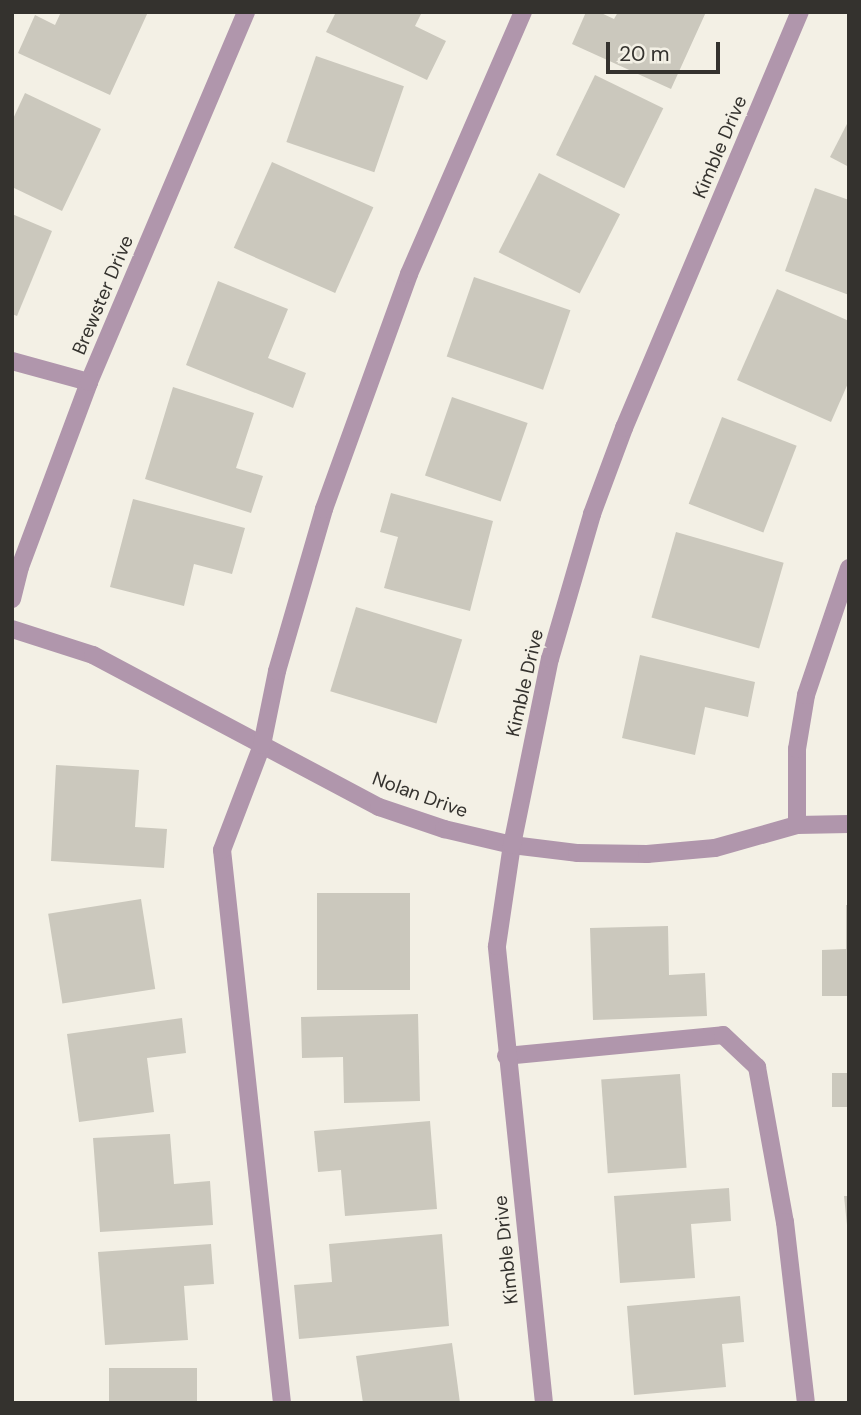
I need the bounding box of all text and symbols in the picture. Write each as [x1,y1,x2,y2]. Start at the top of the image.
scale bar [609,28,723,72]
text: 20 m [619,40,670,68]
street label: Kimble Drive [688,92,752,202]
street label: Brewster Drive [68,232,138,358]
street label: Kimble Drive [502,627,548,739]
street label: Nolan Drive [369,767,471,823]
street label: Kimble Drive [489,1194,523,1306]

